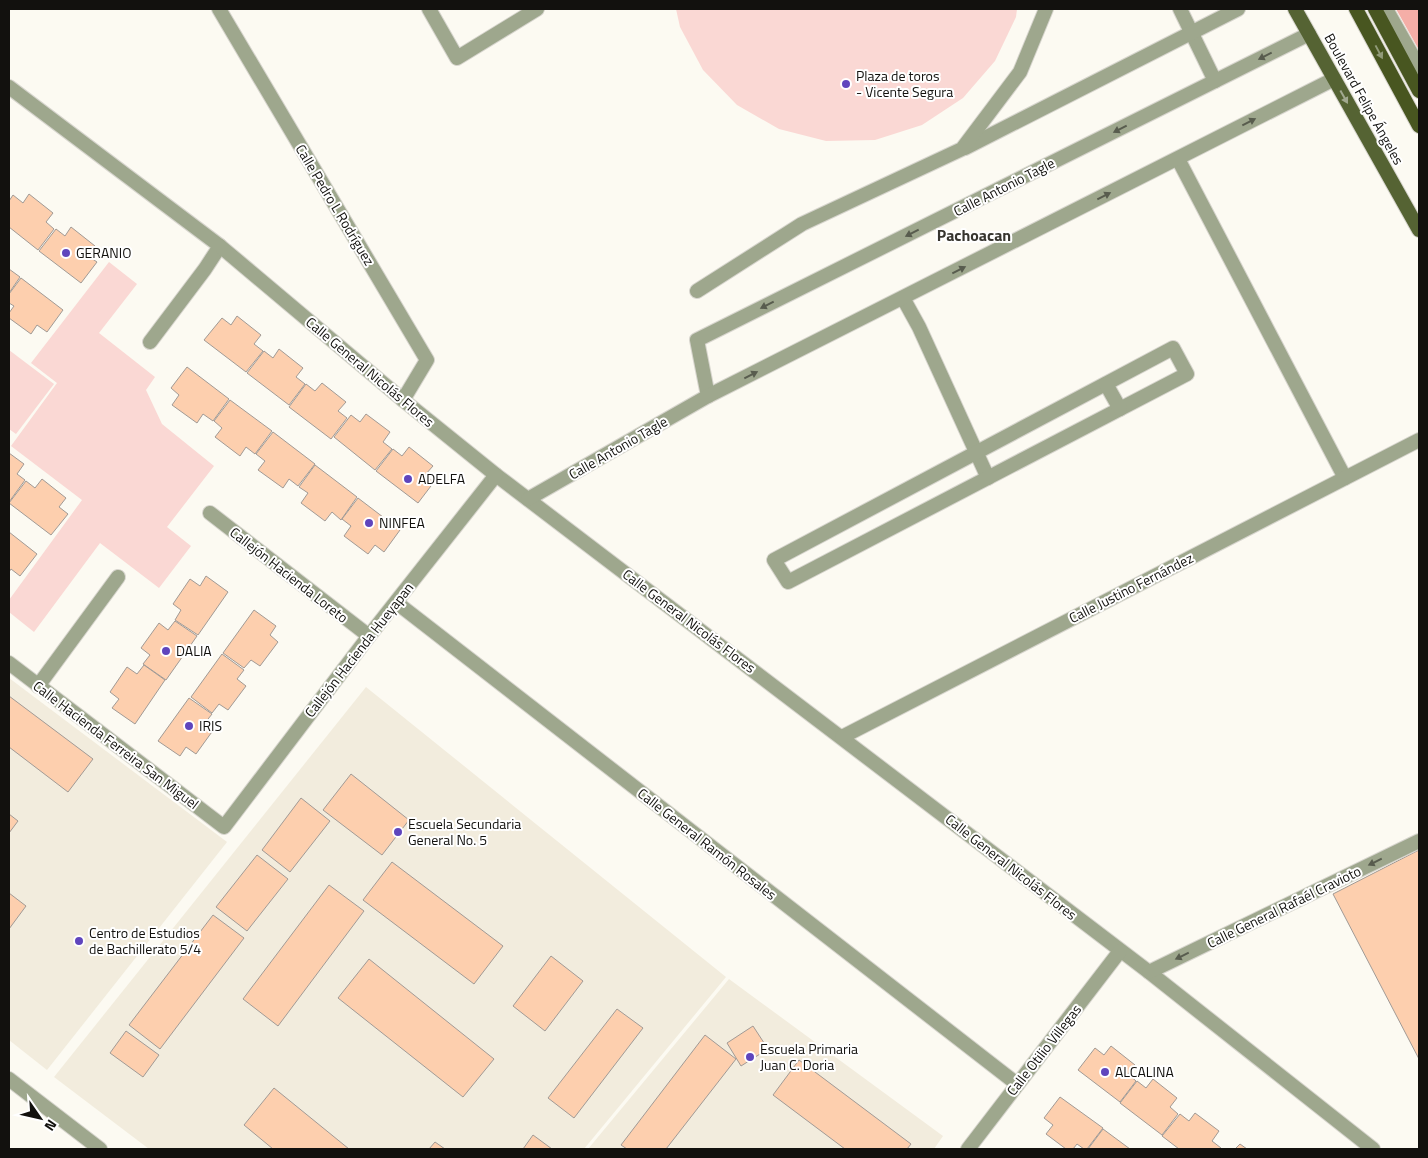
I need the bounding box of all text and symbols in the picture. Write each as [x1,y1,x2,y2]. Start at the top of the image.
street label: Boulevard Felipe Ángeles [1320,29,1409,168]
one-way arrow [1375,44,1383,59]
one-way arrow [1258,52,1273,60]
place label: Plaza de toros - Vicente Segura [856,65,953,102]
marker: Plaza de toros - Vicente Segura [840,78,852,90]
one-way arrow [1340,90,1348,104]
one-way arrow [1241,118,1256,126]
one-way arrow [1113,125,1127,133]
street label: Calle Pedro L Rodríguez [291,140,380,269]
street label: Calle Antonio Tagle [950,152,1058,221]
one-way arrow [1097,192,1111,200]
district label: Pachoacan [937,223,1011,247]
one-way arrow [905,229,919,237]
place label: GERANIO [76,242,131,263]
marker: GERANIO [60,247,72,259]
one-way arrow [952,266,966,274]
one-way arrow [760,302,774,310]
street label: Calle General Nicolás Flores [302,312,439,432]
one-way arrow [744,370,759,379]
street label: Calle Antonio Tagle [564,411,671,484]
place label: ADELFA [418,468,466,489]
marker: ADELFA [402,473,414,485]
place label: NINFEA [379,512,425,533]
marker: NINFEA [363,517,375,529]
street label: Callejón Hacienda Loreto [226,522,353,628]
street label: Calle Justino Fernández [1065,547,1197,628]
street label: Calle General Nicolás Flores [618,564,760,678]
street label: Callejón Hacienda Hueyapan [299,578,418,722]
place label: DALIA [176,640,212,661]
marker: DALIA [160,645,172,657]
street label: Calle Hacienda Ferreira San Miguel [29,675,204,814]
place label: IRIS [199,715,222,736]
marker: IRIS [183,720,195,732]
street label: Calle General Ramón Rosales [633,783,781,905]
street label: Calle General Nicolás Flores [941,809,1082,925]
place label: Escuela Secundaria General No. 5 [408,813,521,850]
marker: Escuela Secundaria General No. 5 [392,826,404,838]
one-way arrow [1368,858,1383,866]
street label: Calle General Rafaél Cravioto [1203,860,1364,953]
place label: Centro de Estudios de Bachillerato 5/4 [89,922,201,959]
marker: Centro de Estudios de Bachillerato 5/4 [73,935,85,947]
one-way arrow [1175,953,1189,961]
street label: Calle Otilio Villegas [1001,1000,1086,1100]
place label: Escuela Primaria Juan C. Doria [760,1038,858,1075]
marker: Escuela Primaria Juan C. Doria [744,1051,756,1063]
place label: ALCALINA [1115,1061,1174,1082]
marker: ALCALINA [1099,1066,1111,1078]
north arrow [15,1093,65,1143]
text: N [40,1116,63,1135]

